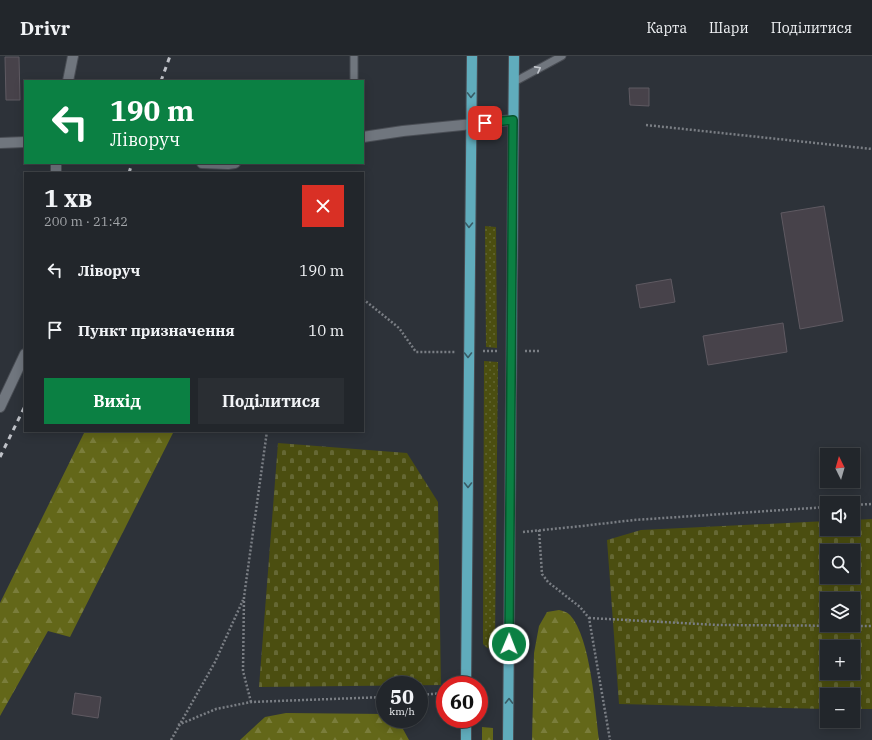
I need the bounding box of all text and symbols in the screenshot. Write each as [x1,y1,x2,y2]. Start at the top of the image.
text: Drivr [20,16,70,40]
text: Карта [646,19,687,37]
text: Шари [709,19,749,37]
text: Поділитися [771,19,852,37]
one-way arrow [534,66,541,74]
text: 190 m [110,92,194,129]
one-way arrow [467,92,475,98]
icon: left [44,96,96,148]
pin [468,106,502,140]
icon: arrive [474,112,496,134]
text: Ліворуч [110,128,180,151]
text: 1 хв [44,182,92,214]
button: close [302,185,344,227]
text: 200 m · 21:42 [44,213,128,230]
one-way arrow [465,222,474,228]
icon: left [44,259,66,281]
text: Ліворуч [78,261,140,280]
text: 190 m [299,261,344,280]
icon: arrive [44,319,66,341]
text: Пункт призначення [78,321,235,340]
text: 10 m [308,321,344,340]
one-way arrow [464,352,472,358]
button: Вихід [44,378,190,424]
button: Поділитися [198,378,344,424]
north arrow [820,448,860,488]
map controls [820,448,860,728]
one-way arrow [463,482,472,488]
button: sound [820,496,860,536]
button: search [820,544,860,584]
button: layers [820,592,860,632]
position arrow [488,623,530,665]
button: + [820,640,860,680]
speed limit sign: 60 [436,676,488,728]
text: 50 [390,683,414,710]
button: − [820,688,860,728]
one-way arrow [505,698,513,704]
text: km/h [389,705,415,718]

